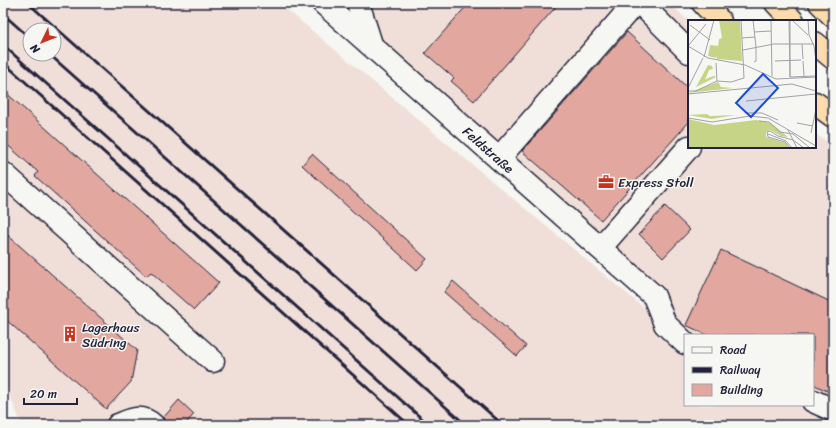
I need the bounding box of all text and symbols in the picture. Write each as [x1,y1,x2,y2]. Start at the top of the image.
inset map [688,20,816,148]
north arrow [22,22,62,62]
text: N [25,39,45,58]
street label: Feldstraße [457,120,520,179]
place label: Express Stoll [618,171,694,194]
office icon: Express Stoll [597,173,615,191]
place label: Lagerhaus Südring [82,316,140,354]
building icon: Lagerhaus Südring [61,325,79,343]
legend [684,334,814,406]
text: Road [720,339,747,361]
text: Railway [720,359,761,381]
text: Building [720,379,763,401]
scale bar [24,380,77,406]
text: 20 m [30,383,57,405]

